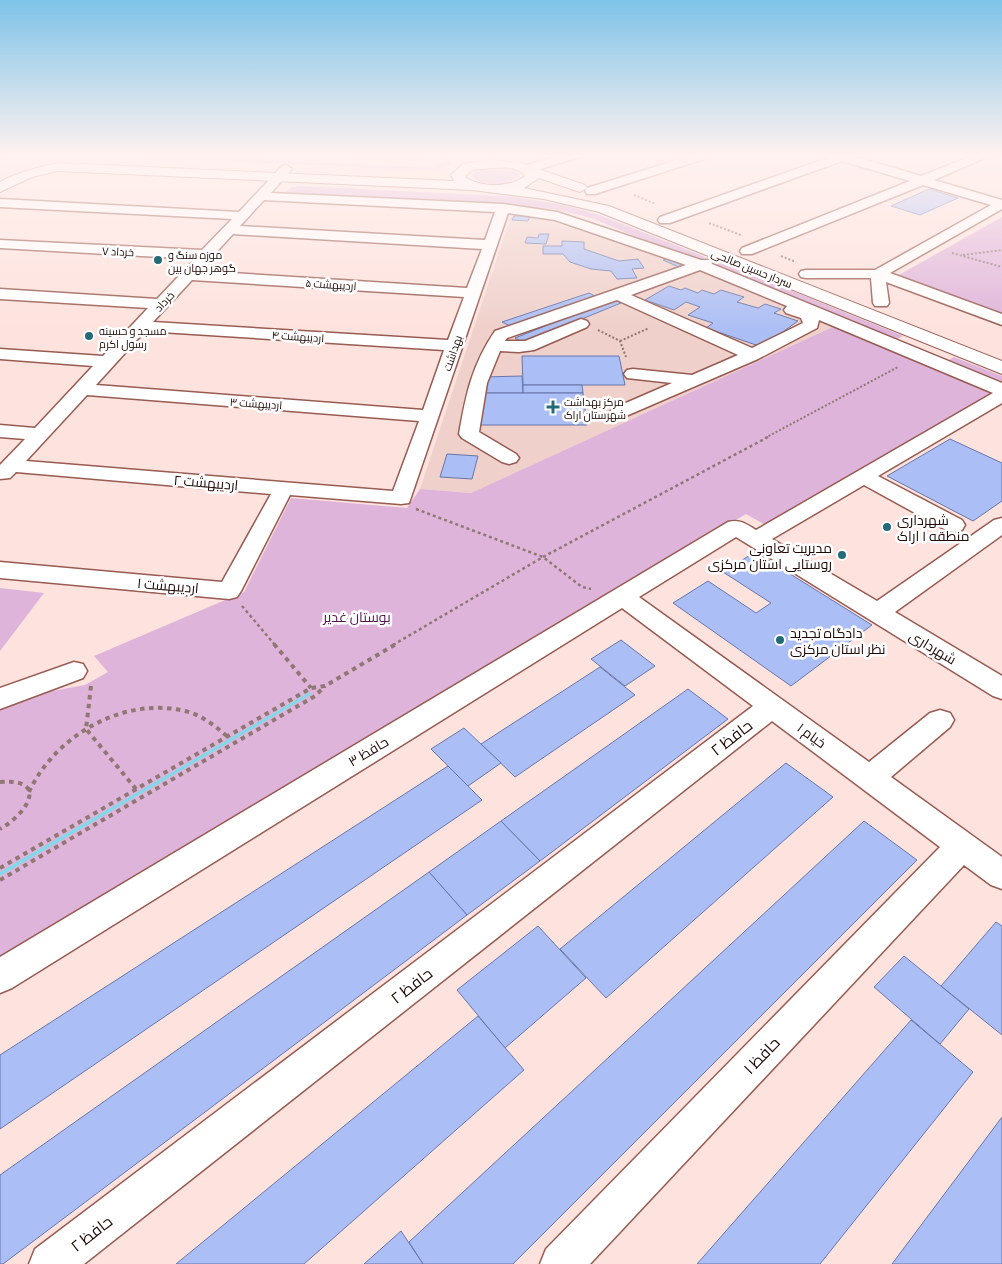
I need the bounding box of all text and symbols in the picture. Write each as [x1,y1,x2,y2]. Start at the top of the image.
street label: خرداد ۷ [102,244,134,259]
street label: سردار حسین صالحی [709,246,794,291]
place label: موزه سنگ و گوهر جهان بین [168,248,236,275]
marker: موزه سنگ و گوهر جهان بین [152,254,164,266]
street label: اردیبهشت ۵ [305,276,357,293]
street label: خرداد [151,288,177,315]
place label: مسجد و حسینه رسول اکرم [99,324,167,352]
street label: اردیبهشت ۴ [271,328,325,345]
marker: مسجد و حسینه رسول اکرم [83,330,95,342]
street label: بهداشت [440,333,465,373]
street label: اردیبهشت ۳ [229,395,283,412]
place label: مرکز بهداشت شهرستان اراک [564,395,626,422]
marker: مرکز بهداشت شهرستان اراک [546,400,560,414]
street label: اردیبهشت ۲ [173,471,239,493]
place label: شهرداری منطقه ۱ اراک [897,511,970,544]
marker: شهرداری منطقه ۱ اراک [881,521,893,533]
place label: مدیریت تعاونی روستایی استان مرکزی [708,539,832,572]
marker: مدیریت تعاونی روستایی استان مرکزی [836,549,848,561]
street label: اردیبهشت ۱ [136,574,200,596]
park label: بوستان غدیر [322,608,391,625]
place label: دادگاه تجدید نظر استان مرکزی [790,624,885,657]
street label: شهرداری [906,626,960,668]
marker: دادگاه تجدید نظر استان مرکزی [774,634,786,646]
street label: حافظ ۲ [706,715,756,759]
street label: خیام ۱ [793,719,830,753]
street label: حافظ ۳ [345,732,391,770]
street label: حافظ ۲ [386,963,436,1007]
street label: حافظ ۱ [739,1033,783,1077]
street label: حافظ ۲ [66,1211,116,1255]

